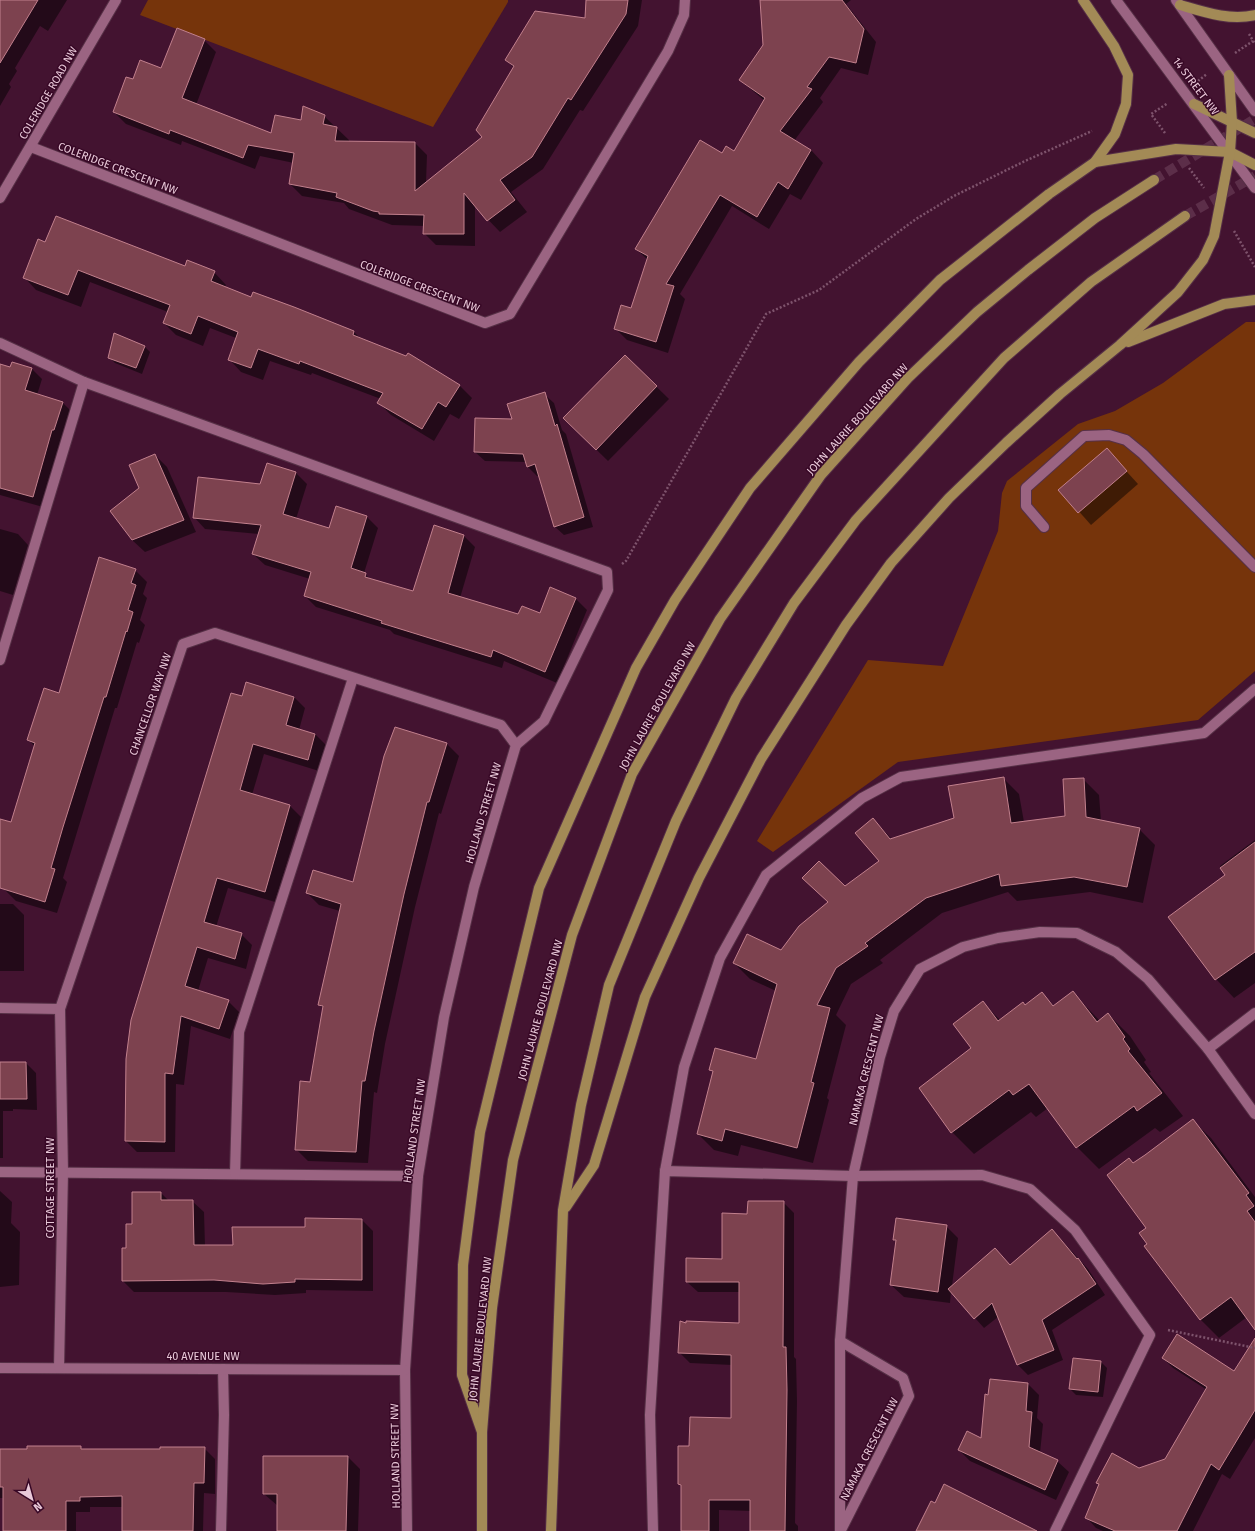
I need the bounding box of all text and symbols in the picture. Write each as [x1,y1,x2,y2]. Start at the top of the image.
street label: COLERIDGE ROAD NW [17,45,80,142]
street label: 14 STREET NW [1170,55,1221,118]
street label: COLERIDGE CRESCENT NW [56,140,179,197]
street label: COLERIDGE CRESCENT NW [358,258,481,315]
street label: JOHN LAURIE BOULEVARD NW [804,361,911,478]
street label: JOHN LAURIE BOULEVARD NW [617,640,698,773]
street label: CHANCELLOR WAY NW [127,651,174,757]
street label: HOLLAND STREET NW [463,761,504,865]
street label: JOHN LAURIE BOULEVARD NW [515,938,566,1082]
street label: NAMAKA CRESCENT NW [846,1013,887,1127]
street label: HOLLAND STREET NW [401,1078,428,1184]
street label: COTTAGE STREET NW [44,1138,57,1239]
street label: JOHN LAURIE BOULEVARD NW [466,1256,495,1402]
street label: 40 AVENUE NW [166,1350,240,1363]
street label: NAMAKA CRESCENT NW [838,1396,901,1503]
street label: HOLLAND STREET NW [388,1403,403,1509]
north arrow [12,1479,52,1519]
text: N [31,1499,45,1514]

